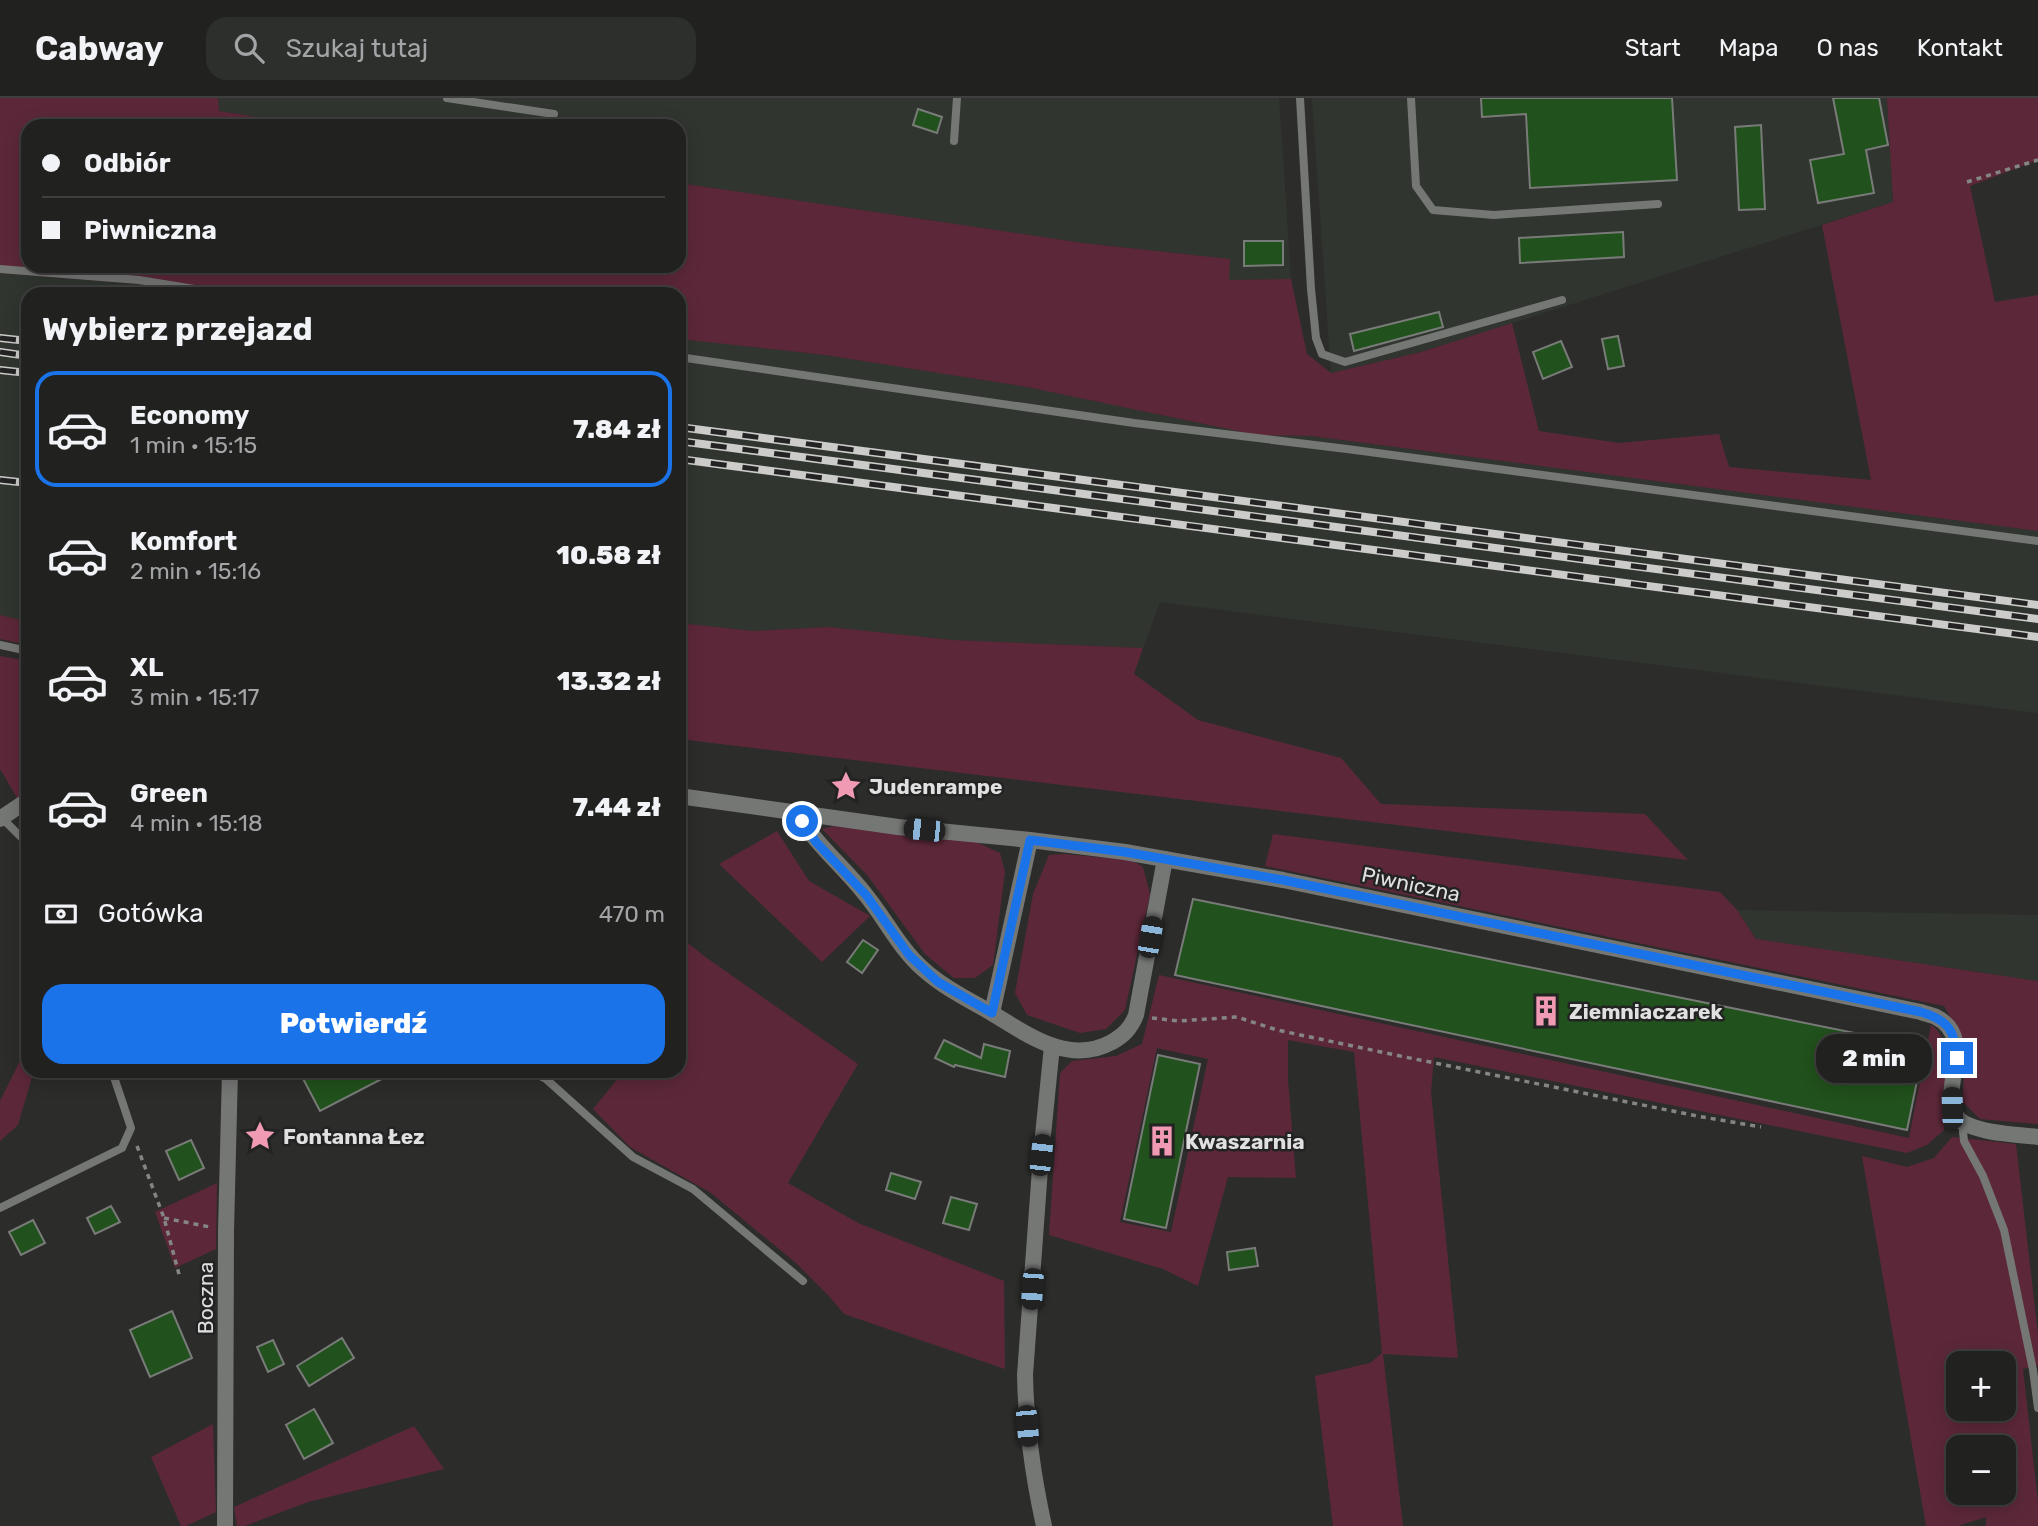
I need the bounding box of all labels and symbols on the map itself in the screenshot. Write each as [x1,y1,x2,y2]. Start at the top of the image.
place icon: Judenrampe [829,769,863,803]
place label: Judenrampe [869,774,1002,799]
route start [786,805,818,837]
car [903,817,946,843]
street label: Piwniczna [1360,861,1462,907]
car [1137,914,1164,960]
building icon: Ziemniaczarek [1529,994,1563,1028]
place label: Ziemniaczarek [1569,999,1724,1024]
callout: 2 min [1817,1034,1932,1082]
route end [1941,1042,1973,1074]
car [1941,1087,1964,1129]
place icon: Fontanna Łez [243,1119,277,1153]
place label: Fontanna Łez [283,1124,425,1149]
building icon: Kwaszarnia [1145,1124,1179,1158]
place label: Kwaszarnia [1185,1129,1305,1154]
car [1029,1133,1054,1177]
street label: Boczna [193,1262,218,1334]
car [1021,1267,1044,1311]
car [1015,1404,1040,1448]

